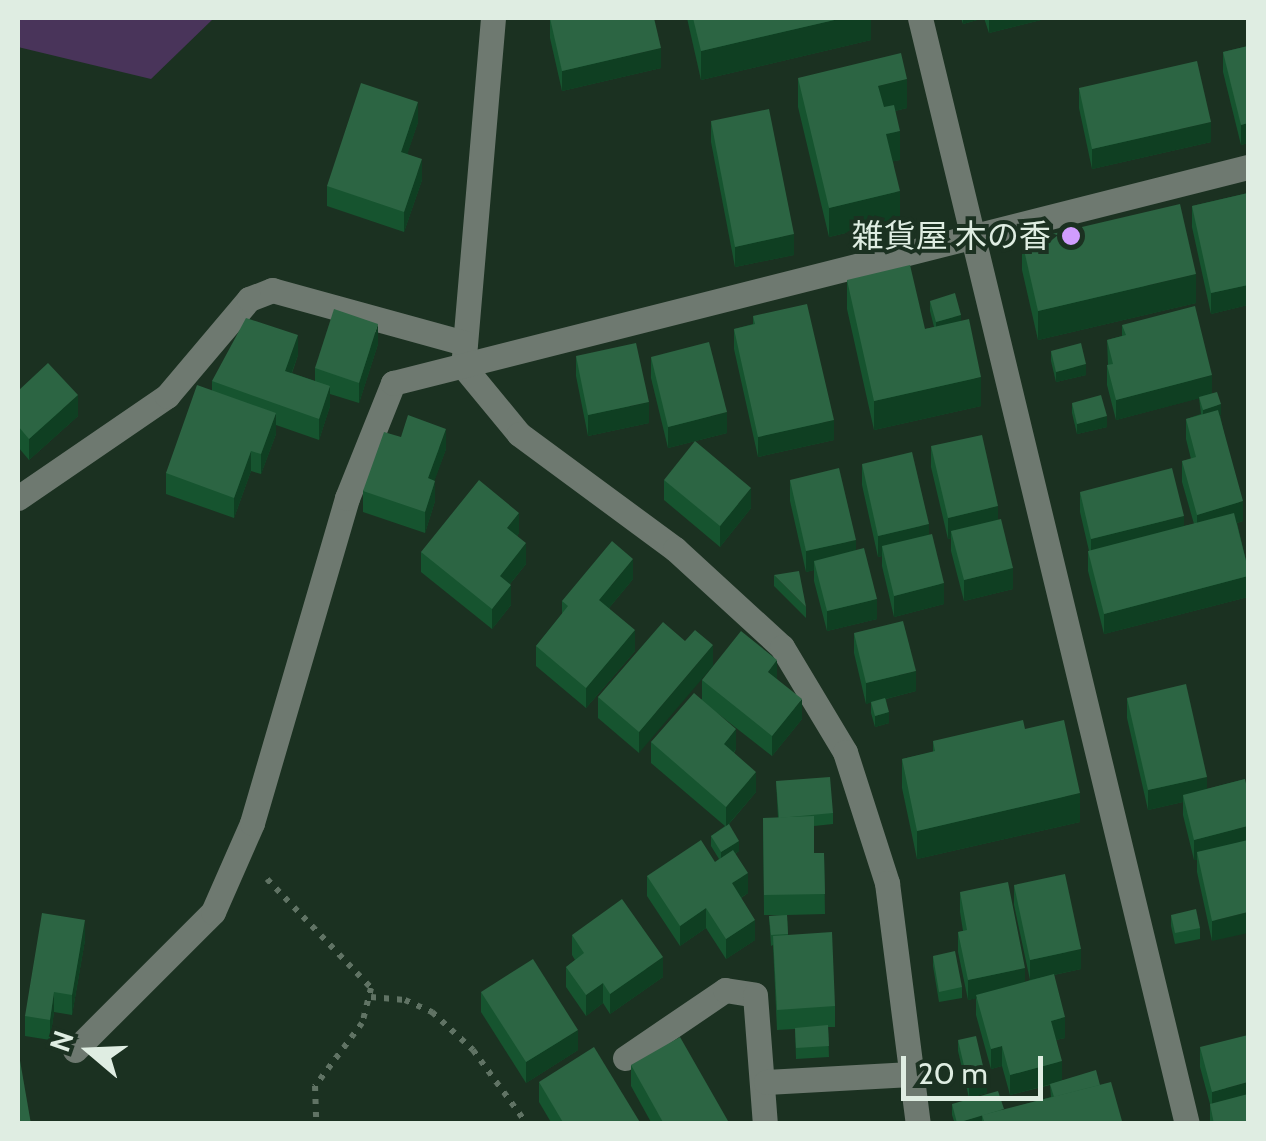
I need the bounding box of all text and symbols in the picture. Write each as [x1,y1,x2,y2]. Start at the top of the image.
place label: 雑貨屋 木の香 [852,217,1051,255]
marker: 雑貨屋 木の香 [1060,225,1082,247]
north arrow [40,1001,140,1101]
text: N [42,1026,81,1056]
scale bar [906,1036,1048,1098]
text: 20 m [918,1055,988,1092]

